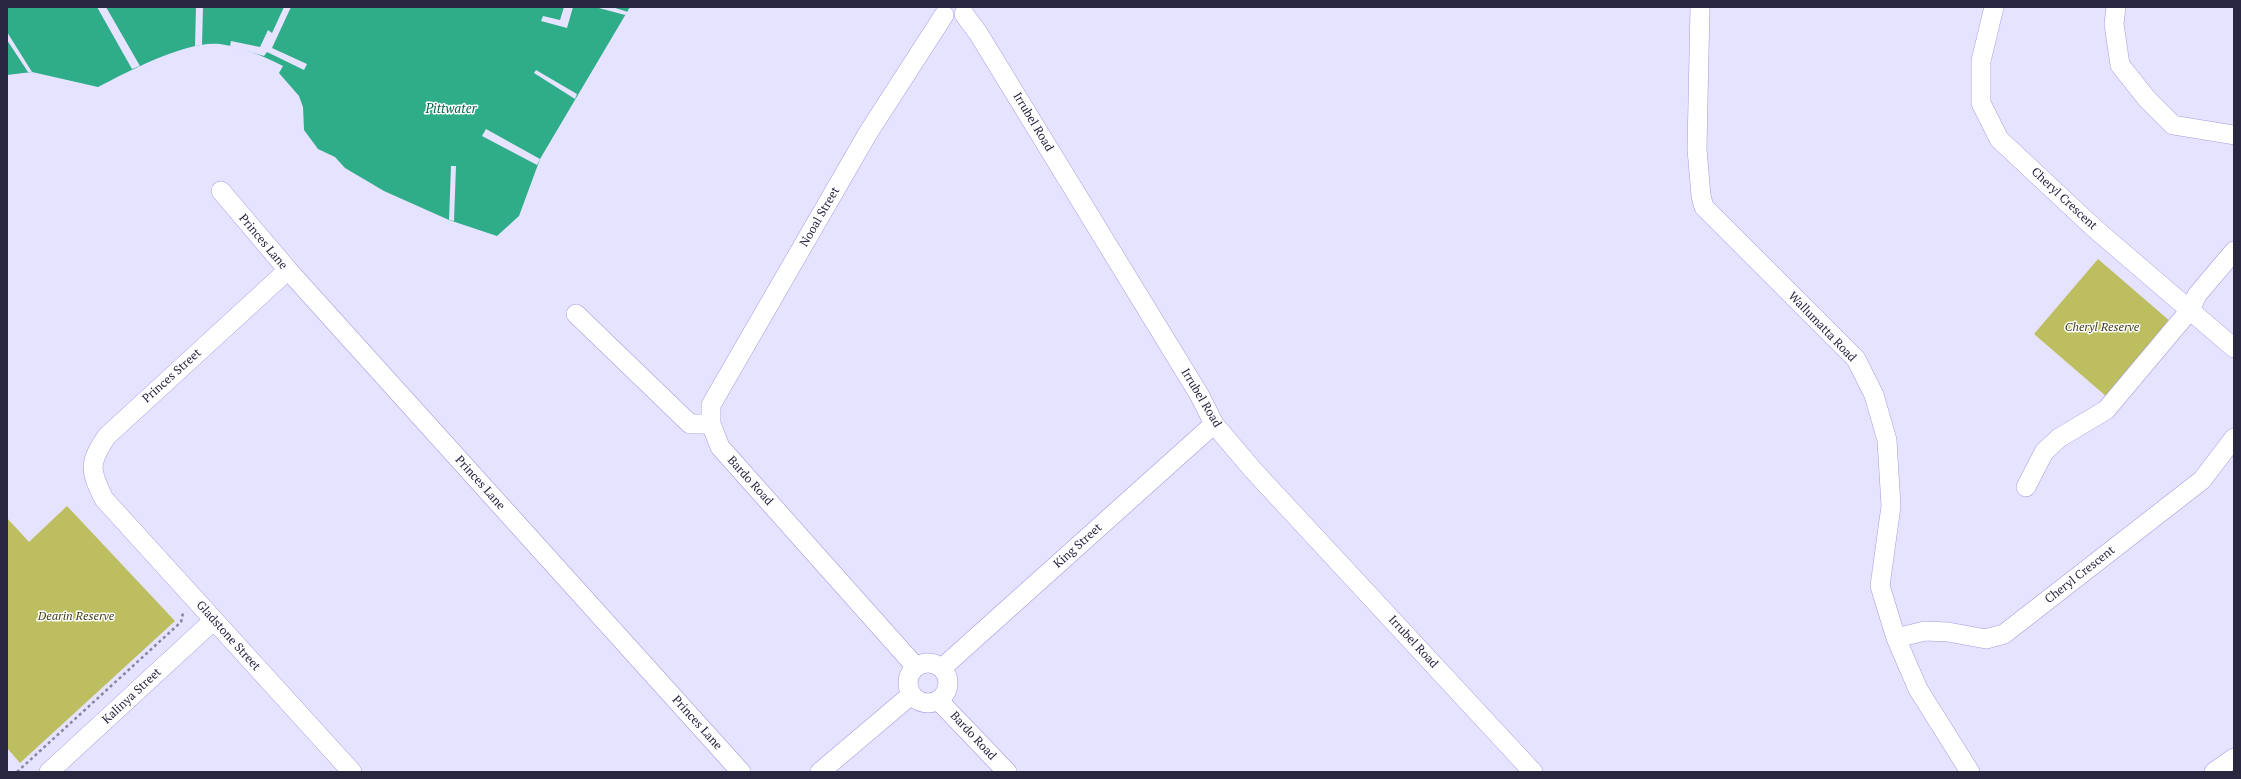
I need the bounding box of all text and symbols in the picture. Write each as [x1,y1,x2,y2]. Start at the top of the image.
street label: Irrubel Road [1010,90,1056,154]
water label: Pittwater [425,101,477,117]
street label: Cheryl Crescent [2028,165,2100,233]
street label: Nooal Street [797,185,843,249]
street label: Princes Lane [236,211,290,273]
street label: Wallumatta Road [1785,289,1859,365]
park label: Cheryl Reserve [2065,321,2139,335]
street label: Princes Street [140,346,204,406]
street label: Irrubel Road [1178,366,1224,430]
street label: Princes Lane [452,453,508,513]
street label: Bardo Road [724,454,776,508]
street label: King Street [1051,521,1105,571]
street label: Cheryl Crescent [2042,543,2118,607]
street label: Gladstone Street [193,598,263,674]
park label: Dearin Reserve [38,610,114,624]
street label: Irrubel Road [1385,613,1441,671]
street label: Kalinya Street [100,665,164,727]
street label: Princes Lane [669,693,725,753]
street label: Bardo Road [947,709,999,763]

